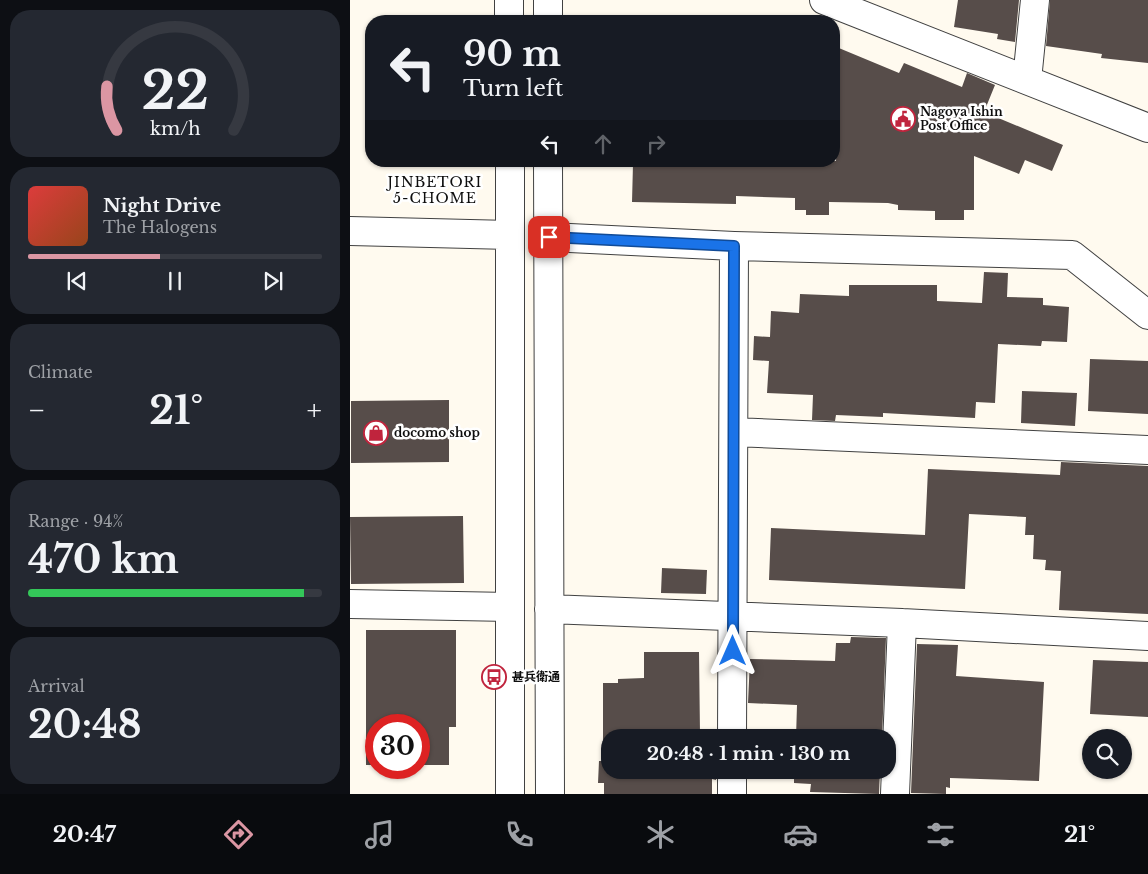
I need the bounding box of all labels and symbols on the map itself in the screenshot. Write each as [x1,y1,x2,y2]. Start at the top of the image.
place label: Nagoya Ishin Post Office [920,104,1003,133]
public building icon: Nagoya Ishin Post Office [890,106,916,132]
district label: JINBETORI 5-CHOME [386,173,482,207]
pin [528,216,570,258]
shop icon: docomo shop [363,420,389,446]
place label: docomo shop [394,425,480,440]
position arrow [706,624,758,676]
bus stop icon: 甚兵衛通 [481,664,507,690]
place label: 甚兵衛通 [512,669,560,684]
speed limit sign: 30 [365,714,430,779]

